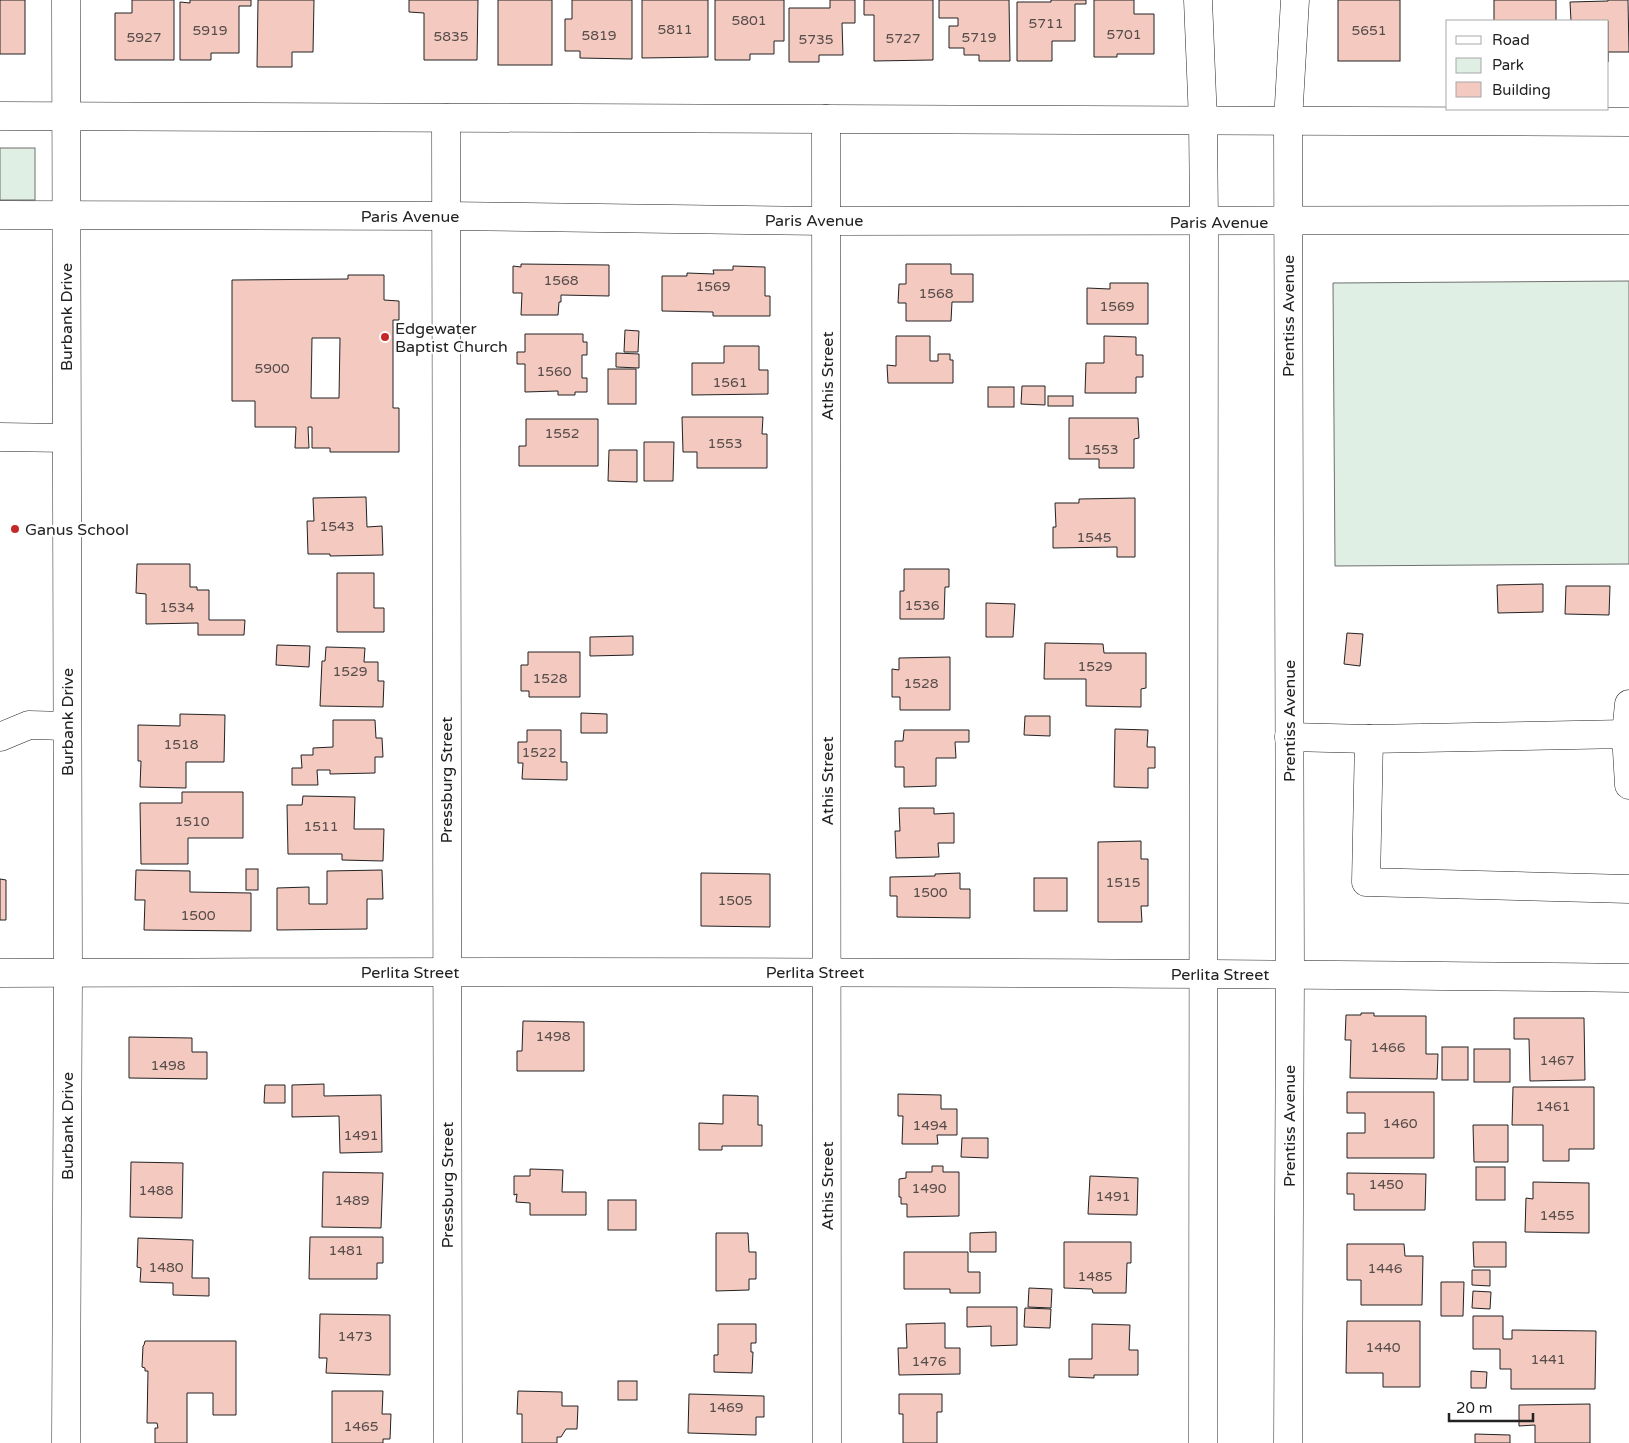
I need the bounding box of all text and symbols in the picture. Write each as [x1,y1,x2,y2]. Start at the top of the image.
house number: 5801 [731,12,767,29]
house number: 5711 [1028,15,1064,32]
legend [1446,20,1609,110]
house number: 5811 [657,21,693,38]
house number: 5919 [192,22,228,39]
house number: 5651 [1351,22,1387,39]
house number: 5701 [1106,26,1142,43]
house number: 5819 [581,27,617,44]
house number: 5835 [433,28,469,45]
house number: 5927 [126,29,162,46]
house number: 5719 [961,29,997,46]
house number: 5727 [885,30,921,47]
house number: 5735 [798,31,834,48]
text: Road [1492,31,1530,49]
text: Park [1492,56,1524,74]
text: Building [1492,81,1551,99]
street label: Paris Avenue [361,207,459,227]
street label: Paris Avenue [765,211,863,231]
street label: Paris Avenue [1170,213,1268,233]
street label: Prentiss Avenue [1279,255,1299,377]
street label: Burbank Drive [57,263,77,371]
house number: 1568 [543,272,579,289]
house number: 1569 [695,278,731,295]
house number: 1568 [918,285,954,302]
house number: 1569 [1099,298,1135,315]
place label: Edgewater Baptist Church [395,319,508,357]
marker: Edgewater Baptist Church [379,331,391,343]
street label: Athis Street [818,332,838,420]
house number: 5900 [254,360,290,377]
house number: 1560 [536,363,572,380]
house number: 1561 [712,374,748,391]
house number: 1552 [544,425,580,442]
house number: 1553 [707,435,743,452]
house number: 1553 [1083,441,1119,458]
house number: 1543 [319,518,355,535]
place label: Ganus School [25,520,129,540]
marker: Ganus School [9,523,21,535]
house number: 1545 [1076,529,1112,546]
house number: 1536 [904,597,940,614]
house number: 1534 [159,599,195,616]
house number: 1529 [1077,658,1113,675]
street label: Prentiss Avenue [1280,660,1300,782]
house number: 1529 [332,663,368,680]
street label: Burbank Drive [58,668,78,776]
house number: 1528 [532,670,568,687]
house number: 1528 [903,675,939,692]
street label: Pressburg Street [437,717,457,843]
house number: 1518 [163,736,199,753]
street label: Athis Street [818,737,838,825]
house number: 1522 [521,744,557,761]
house number: 1510 [174,813,210,830]
house number: 1511 [303,818,339,835]
house number: 1515 [1105,874,1141,891]
house number: 1500 [912,884,948,901]
house number: 1505 [717,892,753,909]
house number: 1500 [180,907,216,924]
street label: Perlita Street [361,963,459,983]
street label: Perlita Street [766,963,864,983]
street label: Perlita Street [1171,965,1269,985]
house number: 1498 [535,1028,571,1045]
house number: 1466 [1370,1039,1406,1056]
house number: 1467 [1539,1052,1575,1069]
house number: 1498 [150,1057,186,1074]
street label: Prentiss Avenue [1280,1065,1300,1187]
street label: Burbank Drive [58,1072,78,1180]
house number: 1461 [1535,1098,1571,1115]
house number: 1460 [1382,1115,1418,1132]
house number: 1494 [912,1117,948,1134]
street label: Pressburg Street [438,1122,458,1248]
house number: 1491 [343,1127,379,1144]
street label: Athis Street [818,1142,838,1230]
house number: 1450 [1368,1176,1404,1193]
house number: 1490 [911,1180,947,1197]
house number: 1488 [138,1182,174,1199]
house number: 1491 [1095,1188,1131,1205]
house number: 1489 [334,1192,370,1209]
house number: 1455 [1539,1207,1575,1224]
house number: 1481 [328,1242,364,1259]
house number: 1480 [148,1259,184,1276]
house number: 1446 [1367,1260,1403,1277]
house number: 1485 [1077,1268,1113,1285]
house number: 1473 [337,1328,373,1345]
house number: 1440 [1365,1339,1401,1356]
house number: 1441 [1530,1351,1566,1368]
house number: 1476 [911,1353,947,1370]
scale bar [1449,1390,1533,1422]
house number: 1469 [708,1399,744,1416]
text: 20 m [1456,1399,1493,1417]
house number: 1465 [343,1418,379,1435]

